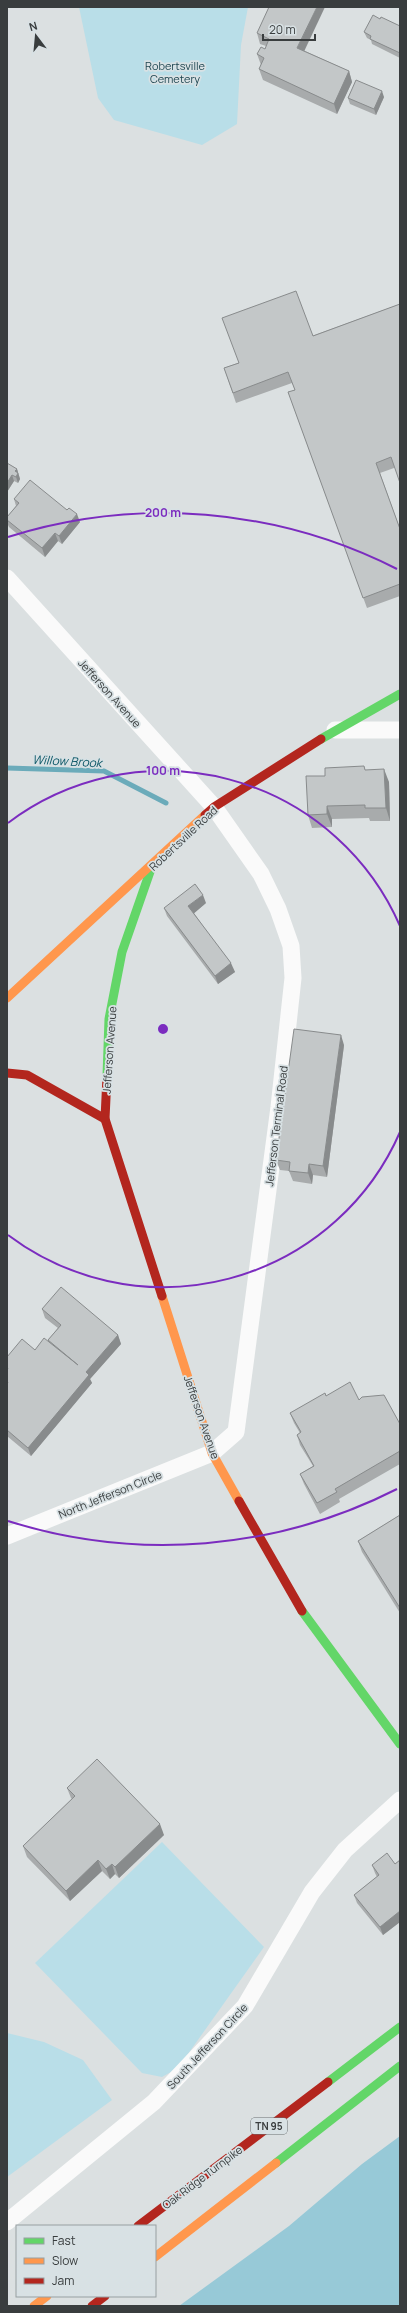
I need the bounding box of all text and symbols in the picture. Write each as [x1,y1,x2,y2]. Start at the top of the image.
north arrow [16,16,56,56]
scale bar [263,16,315,42]
text: N [27,18,39,34]
text: 20 m [269,21,296,38]
park label: Robertsville Cemetery [145,58,206,86]
text: 200 m [145,504,181,521]
street label: Jefferson Avenue [75,655,145,731]
water label: Willow Brook [32,751,104,771]
text: 100 m [146,762,180,779]
street label: Robertsville Road [146,802,220,874]
street label: Jefferson Avenue [98,1005,120,1094]
centre of rings [156,1022,170,1036]
street label: Jefferson Terminal Road [261,1065,291,1187]
street label: Jefferson Avenue [181,1373,224,1461]
street label: North Jefferson Circle [56,1466,164,1522]
street label: South Jefferson Circle [163,2000,251,2092]
road number: TN 95 [251,2118,287,2134]
street label: Oak Ridge Turnpike [159,2142,246,2212]
legend [16,2225,156,2297]
text: Fast [52,2232,76,2249]
text: Slow [52,2252,78,2269]
text: Jam [52,2272,74,2289]

